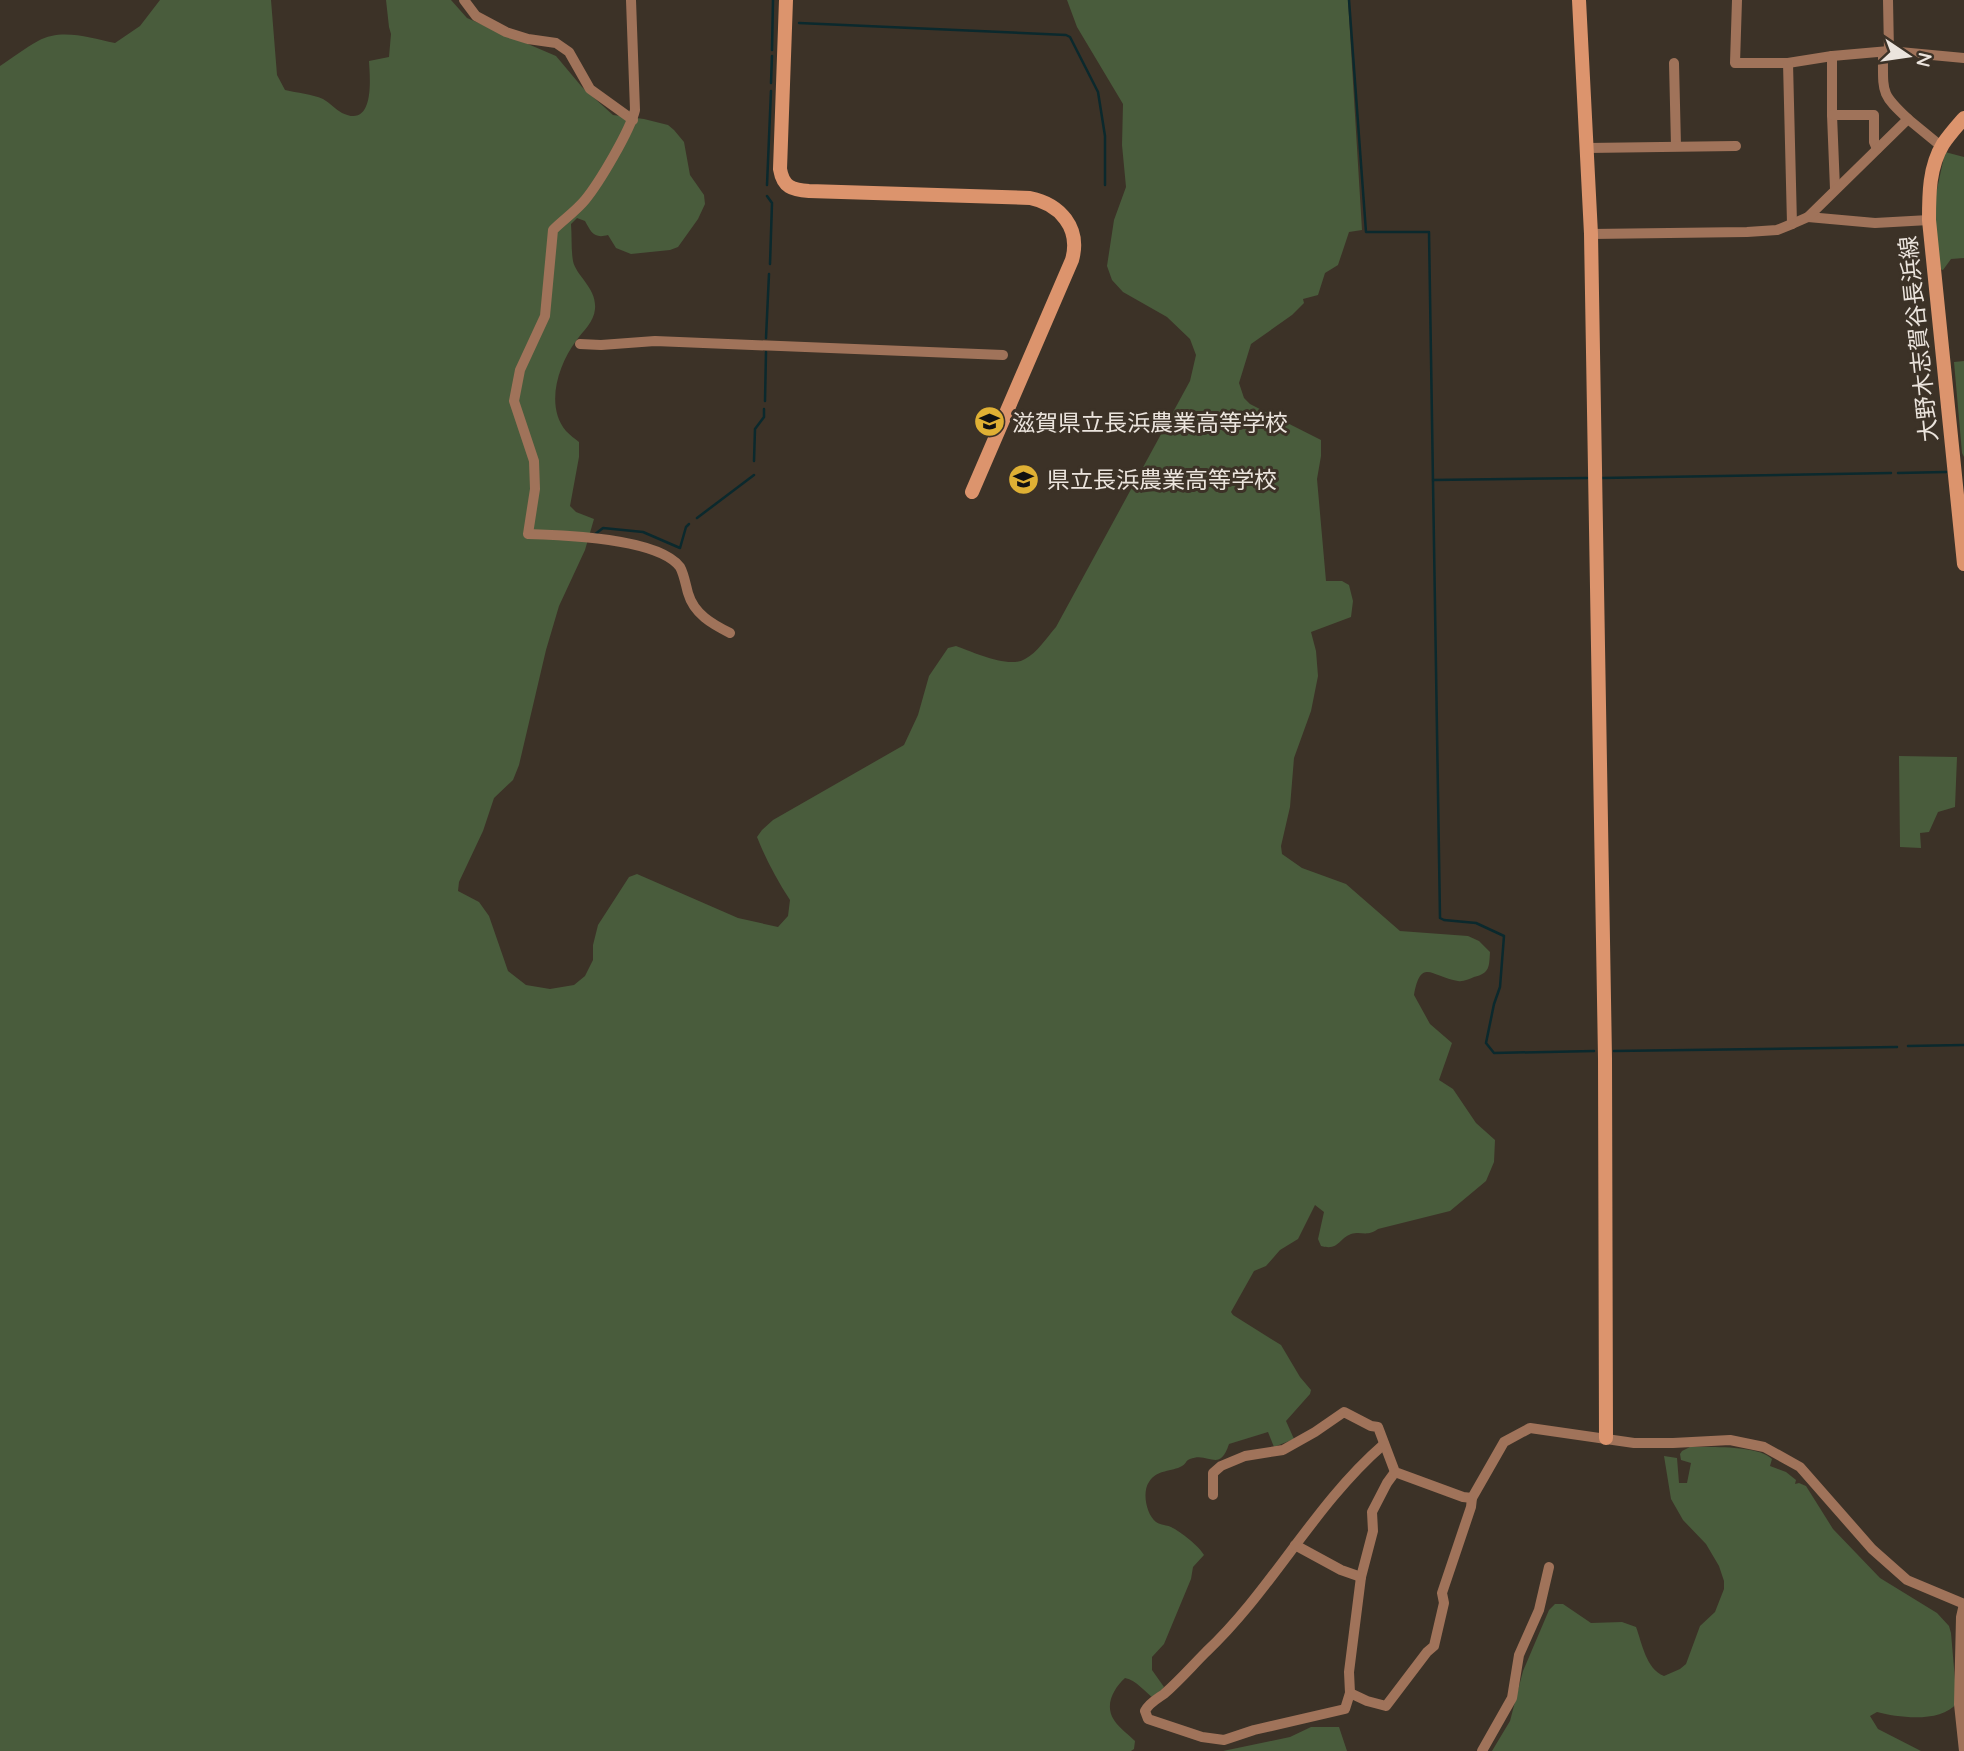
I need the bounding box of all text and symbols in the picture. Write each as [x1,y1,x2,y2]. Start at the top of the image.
north arrow [1873,21,1943,91]
text: N [1911,50,1938,69]
street label: 大野木志賀谷長浜線 [1893,235,1943,443]
school or university icon: 滋賀県立長浜農業高等学校 [972,405,1006,439]
place label: 滋賀県立長浜農業高等学校 [1012,408,1288,437]
school or university icon: 県立長浜農業高等学校 [1007,462,1041,496]
place label: 県立長浜農業高等学校 [1047,465,1277,494]

